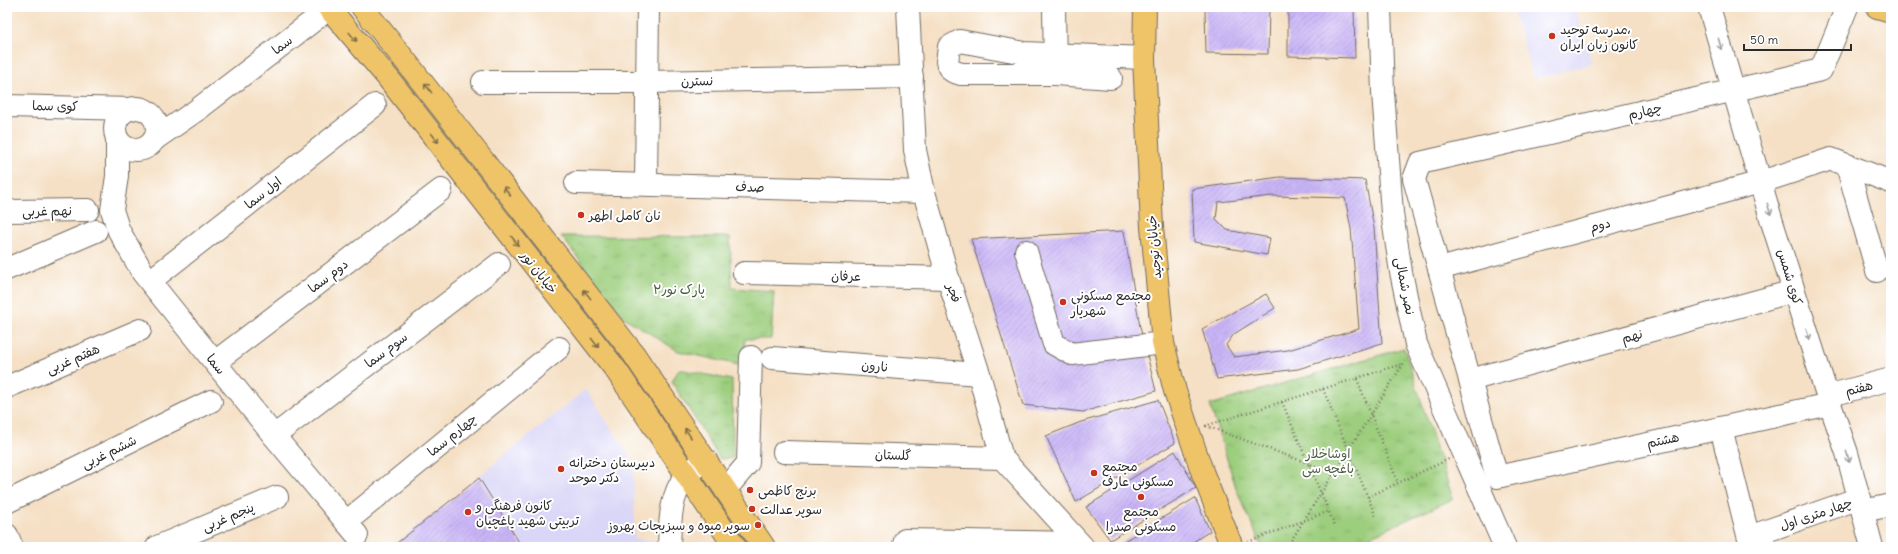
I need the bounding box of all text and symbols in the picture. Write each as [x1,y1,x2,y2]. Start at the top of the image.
place label: مدرسه توحید، کانون زبان ایران [1560,21,1639,53]
scale bar [1744,26,1851,52]
marker: مدرسه توحید، کانون زبان ایران [1547,31,1557,41]
street label: سما [268,32,296,58]
one-way arrow [349,32,358,42]
text: 50 m [1750,32,1779,47]
one-way arrow [1717,38,1724,51]
street label: نسترن [681,72,713,90]
one-way arrow [423,83,432,94]
street label: کوی سما [32,97,79,115]
street label: چهارم [1626,99,1664,125]
one-way arrow [430,133,439,144]
street label: اول سما [241,173,285,213]
street label: صدف [735,178,765,196]
one-way arrow [503,186,512,197]
street label: نهم غربی [22,202,72,222]
one-way arrow [1766,203,1773,216]
place label: نان کامل اطهر [588,207,661,224]
marker: نان کامل اطهر [576,210,586,220]
street label: خیابان توحید [1143,214,1165,280]
street label: دوم [1588,214,1613,238]
one-way arrow [510,235,519,246]
street label: خیابان نور [516,246,561,297]
street label: کوی شمس [1773,247,1807,307]
street label: دوم سما [305,255,353,298]
street label: نصر شمالی [1390,256,1419,316]
street label: عرفان [831,267,861,285]
street label: فجر [942,280,965,305]
park label: پارک نور۲ [653,281,705,298]
place label: مجتمع مسکونی شهریار [1070,287,1151,319]
one-way arrow [583,288,591,299]
marker: مجتمع مسکونی شهریار [1058,297,1068,307]
street label: نهم [1620,325,1645,349]
one-way arrow [1804,327,1812,339]
street label: سوم سما [361,328,412,373]
one-way arrow [591,337,599,348]
street label: هفتم غربی [44,340,103,380]
street label: سما [203,350,229,378]
street label: نارون [861,356,889,376]
street label: هفتم [1843,376,1875,402]
street label: چهارم سما [424,410,482,462]
one-way arrow [684,428,692,439]
street label: هشتم [1645,428,1681,454]
street label: ششم غربی [79,431,140,474]
park label: اوشاخلار باغچه سی [1302,445,1354,478]
street label: گلستان [875,446,912,464]
one-way arrow [1845,450,1853,463]
place label: دبیرستان دخترانه دکتر موحد [569,454,655,486]
place label: مجتمع مسکونی عارف [1102,458,1174,491]
marker: دبیرستان دخترانه دکتر موحد [556,464,566,474]
marker: مجتمع مسکونی عارف [1089,468,1099,478]
place label: برنج کاظمی [758,482,817,500]
marker: برنج کاظمی [745,485,755,495]
marker: مجتمع مسکونی صدرا [1136,492,1146,502]
street label: چهار متری اول [1777,494,1855,534]
place label: کانون فرهنگی و تربیتی شهید یاغچیان [475,497,579,530]
street label: پنجم غربی [199,498,258,537]
place label: سوپر عدالت [760,501,822,518]
place label: مجتمع مسکونی صدرا [1106,503,1176,536]
marker: سوپر عدالت [747,504,757,514]
marker: کانون فرهنگی و تربیتی شهید یاغچیان [463,507,473,517]
place label: سوپر میوه و سبزیجات بهروز [607,517,750,534]
marker: سوپر میوه و سبزیجات بهروز [753,520,763,530]

